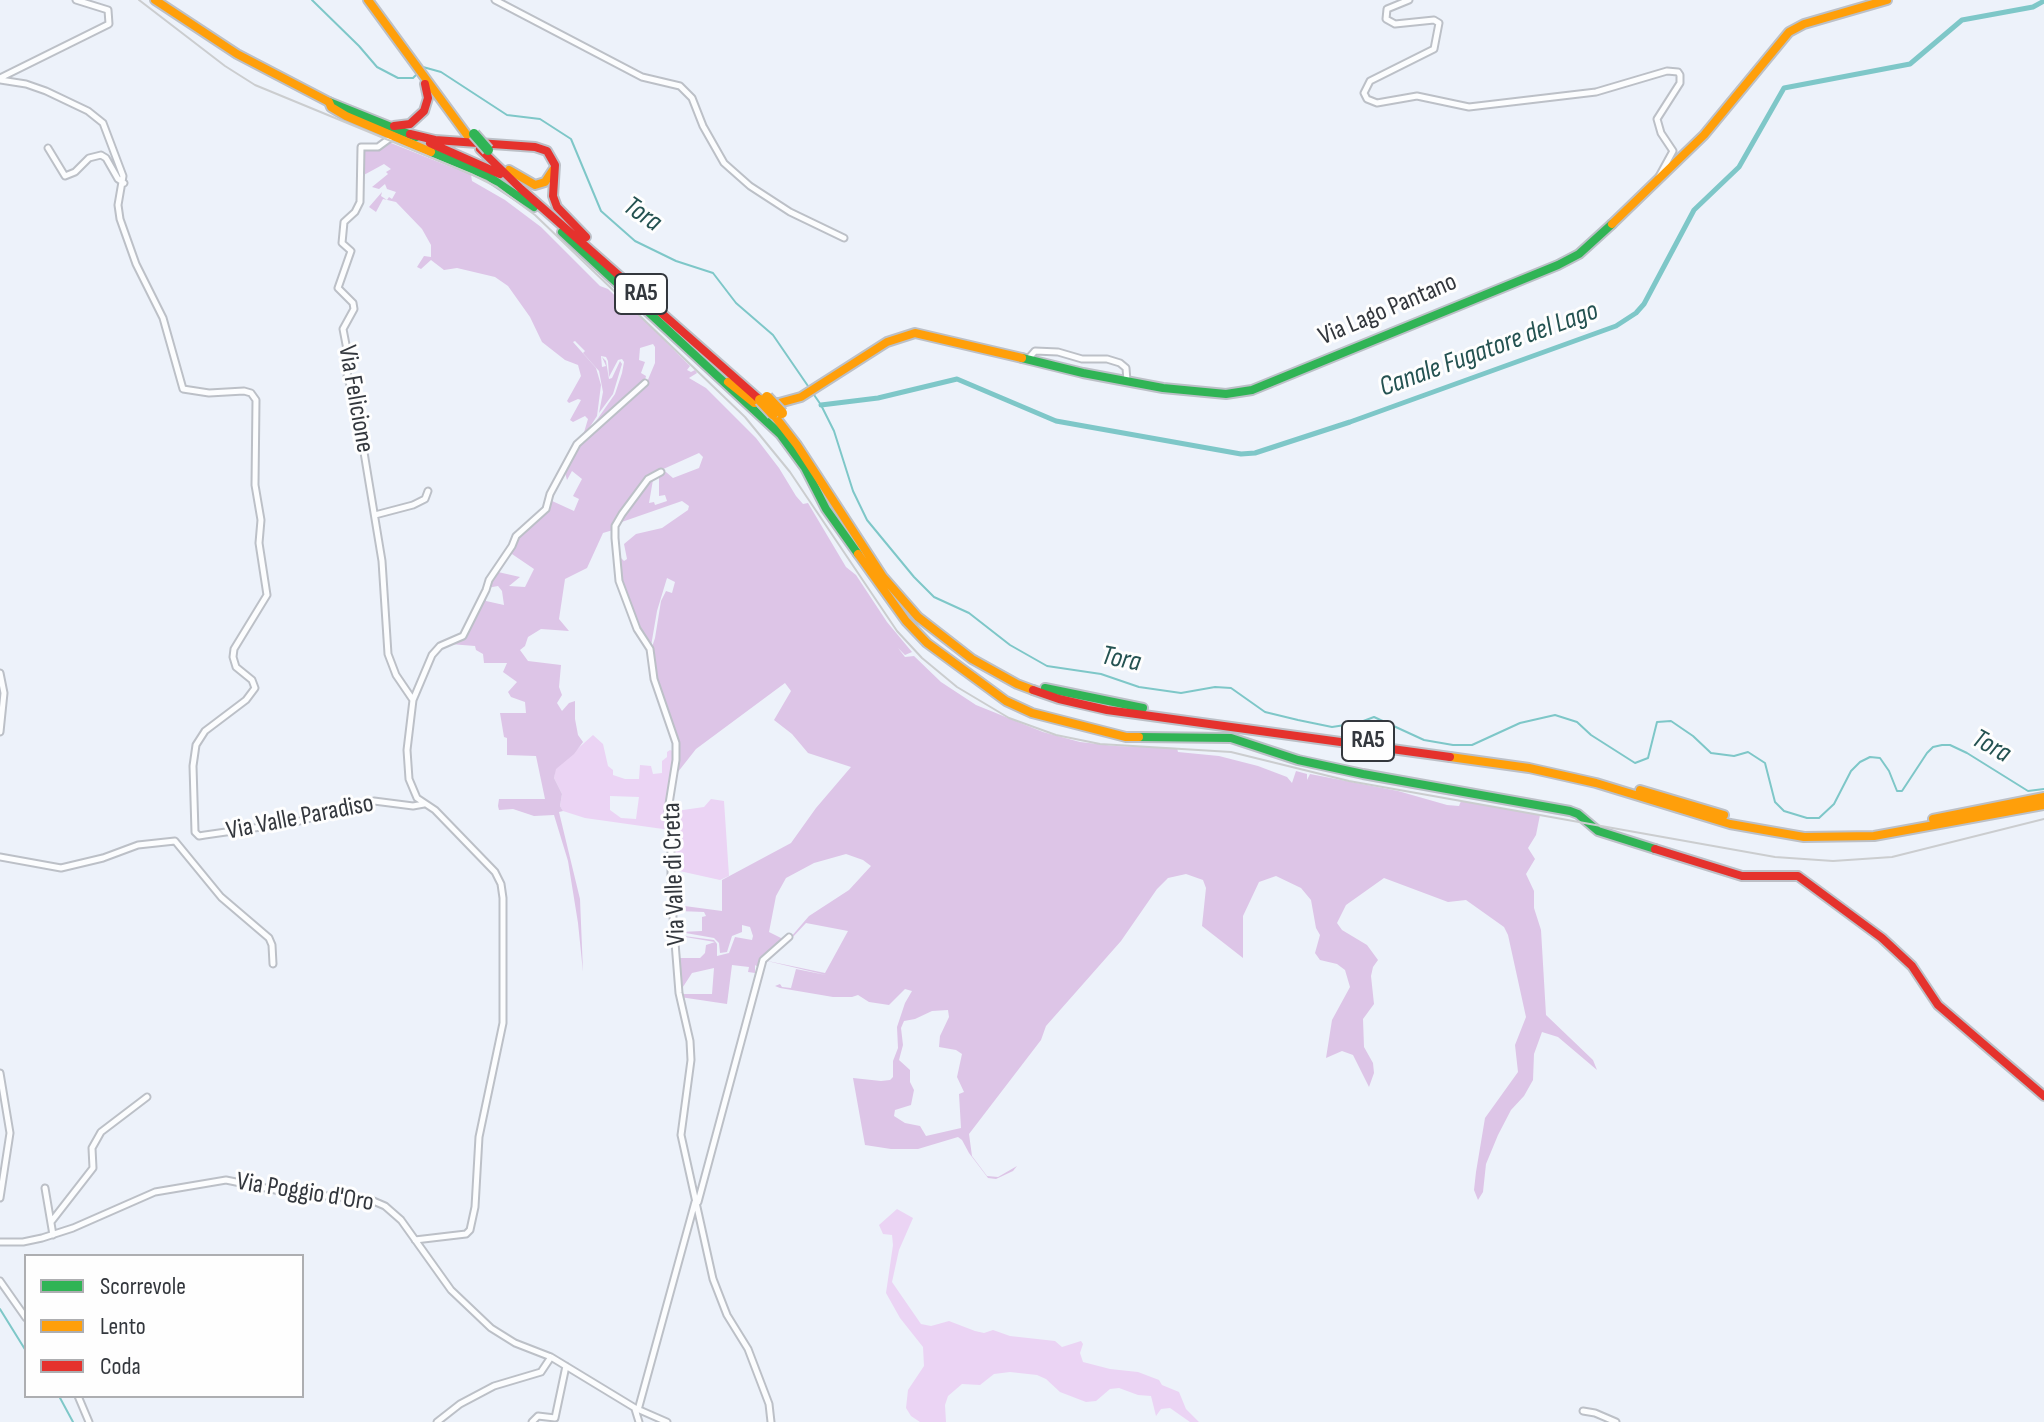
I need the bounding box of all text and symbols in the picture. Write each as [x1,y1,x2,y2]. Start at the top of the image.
water label: Tora [616,190,668,240]
street label: Via Lago Pantano [1314,267,1462,353]
road number: RA5 [615,274,667,314]
water label: Canale Fugatore del Lago [1375,295,1603,405]
street label: Via Felicione [330,343,380,455]
water label: Tora [1098,640,1144,680]
road number: RA5 [1342,721,1394,761]
water label: Tora [1966,723,2016,771]
street label: Via Valle Paradiso [224,788,376,848]
street label: Via Valle di Creta [657,802,693,946]
street label: Via Poggio d'Oro [234,1167,376,1219]
legend [24,1254,304,1398]
text: Scorrevole [100,1272,186,1301]
text: Lento [100,1312,146,1341]
text: Coda [100,1352,141,1381]

